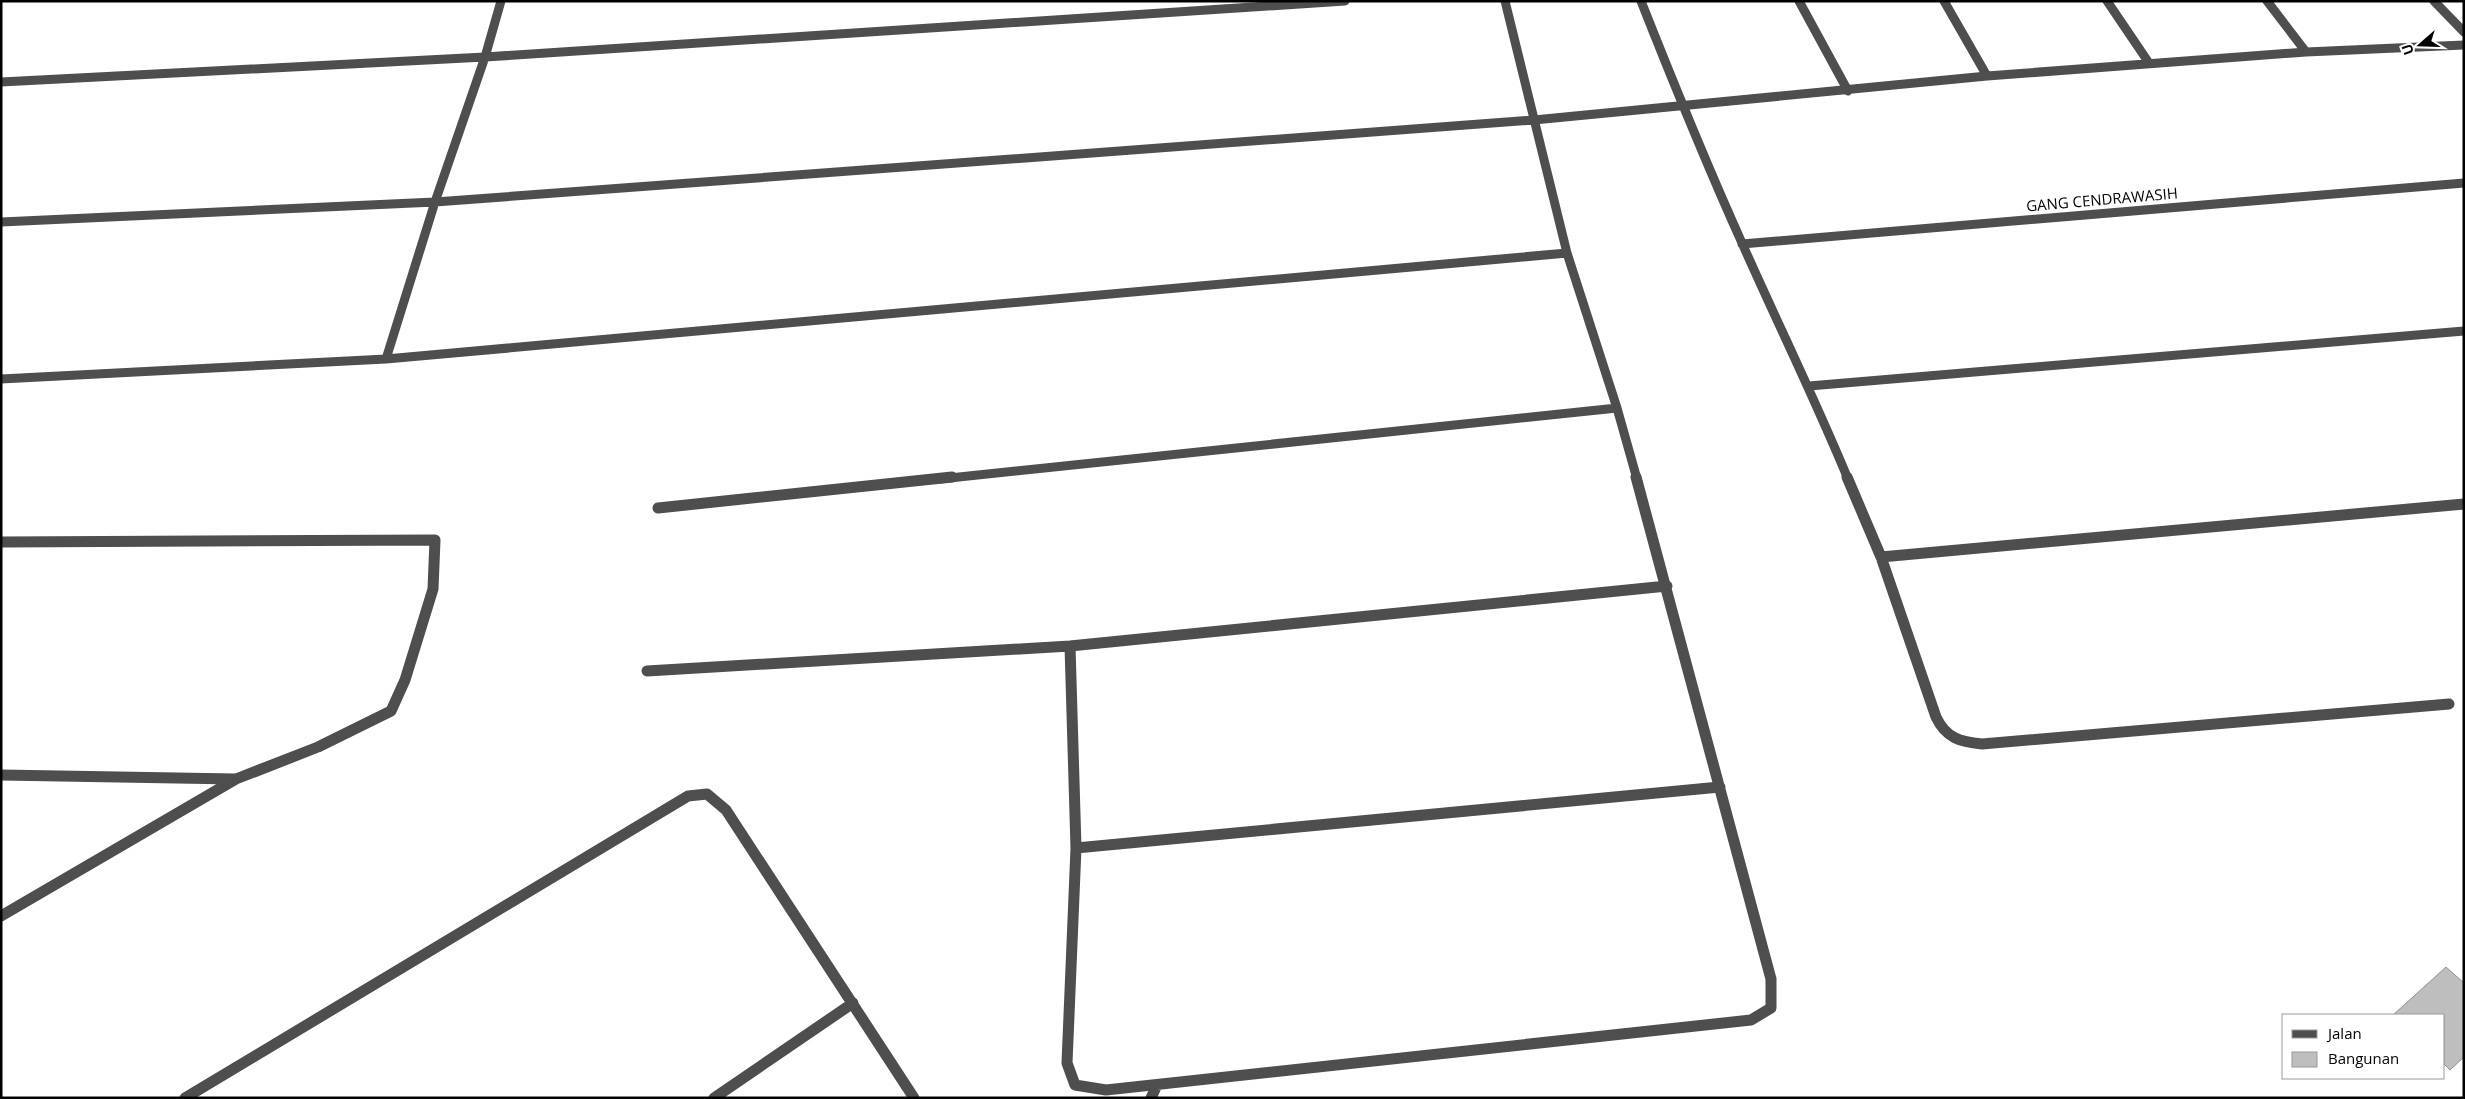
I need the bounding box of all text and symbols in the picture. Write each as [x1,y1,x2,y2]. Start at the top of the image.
north arrow [2395,20,2445,70]
text: U [2397,41,2418,58]
street label: GANG CENDRAWASIH [2025,182,2178,216]
legend [2282,1014,2445,1079]
text: Jalan [2326,1023,2362,1043]
text: Bangunan [2328,1048,2399,1068]

